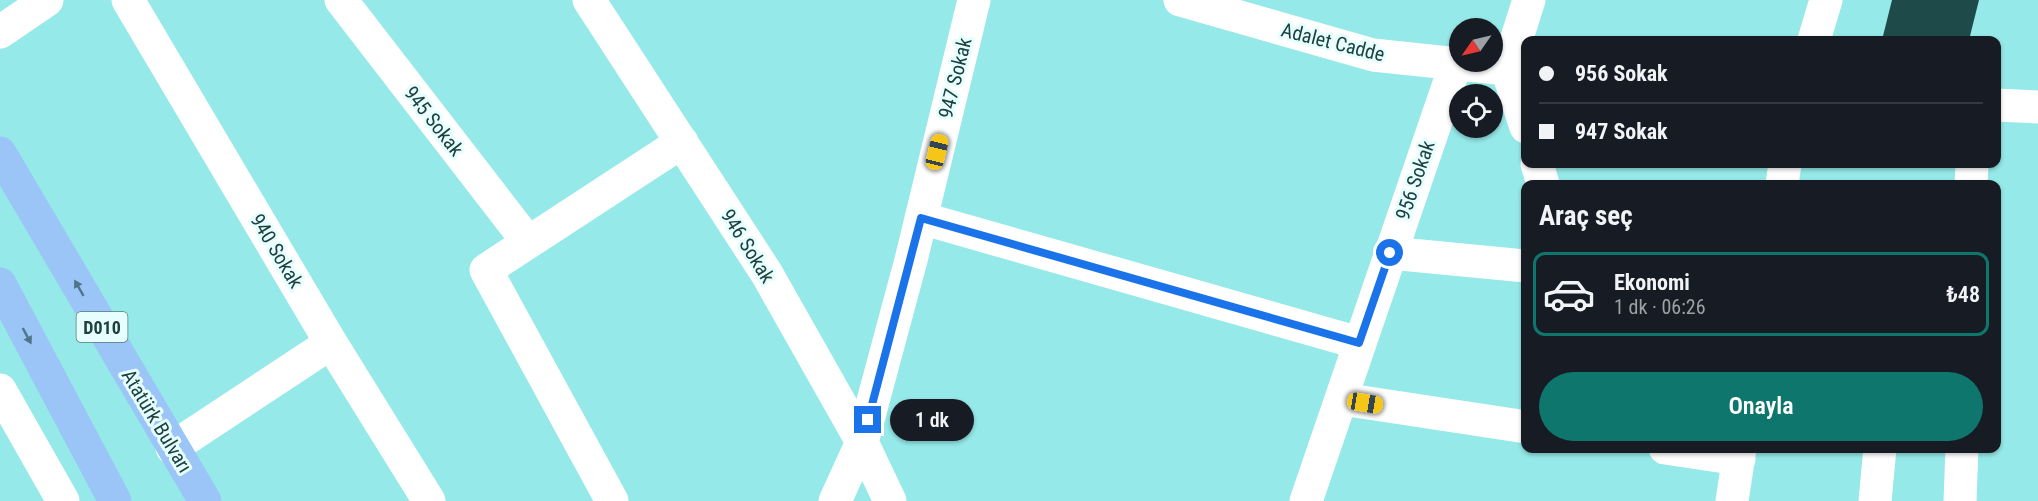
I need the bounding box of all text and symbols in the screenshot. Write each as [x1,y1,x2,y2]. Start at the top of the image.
street label: Adalet Cadde [1279,18,1387,66]
north arrow [1449,18,1503,72]
map controls [1449,18,1503,138]
street label: 947 Sokak [933,35,977,121]
text: 956 Sokak [1575,61,1668,86]
street label: 945 Sokak [399,81,469,161]
button: locate [1449,84,1503,138]
text: 947 Sokak [1575,119,1668,144]
car [924,132,950,172]
street label: 956 Sokak [1390,137,1440,223]
text: Araç seç [1539,200,1633,232]
street label: 946 Sokak [716,205,780,287]
street label: 940 Sokak [246,210,308,292]
route start [1376,239,1403,266]
icon: car [1542,267,1596,321]
text: Ekonomi [1614,270,1690,295]
one-way arrow [73,280,84,296]
text: ₺48 [1946,282,1980,307]
text: 1 dk · 06:26 [1614,295,1706,319]
road number: D010 [76,312,128,342]
one-way arrow [23,327,32,344]
street label: Atatürk Bulvarı [117,365,197,477]
button: Onayla [1539,372,1983,441]
car [1346,391,1384,415]
callout: 1 dk [889,399,973,441]
route end [854,406,881,433]
text: 1 dk [915,408,949,432]

